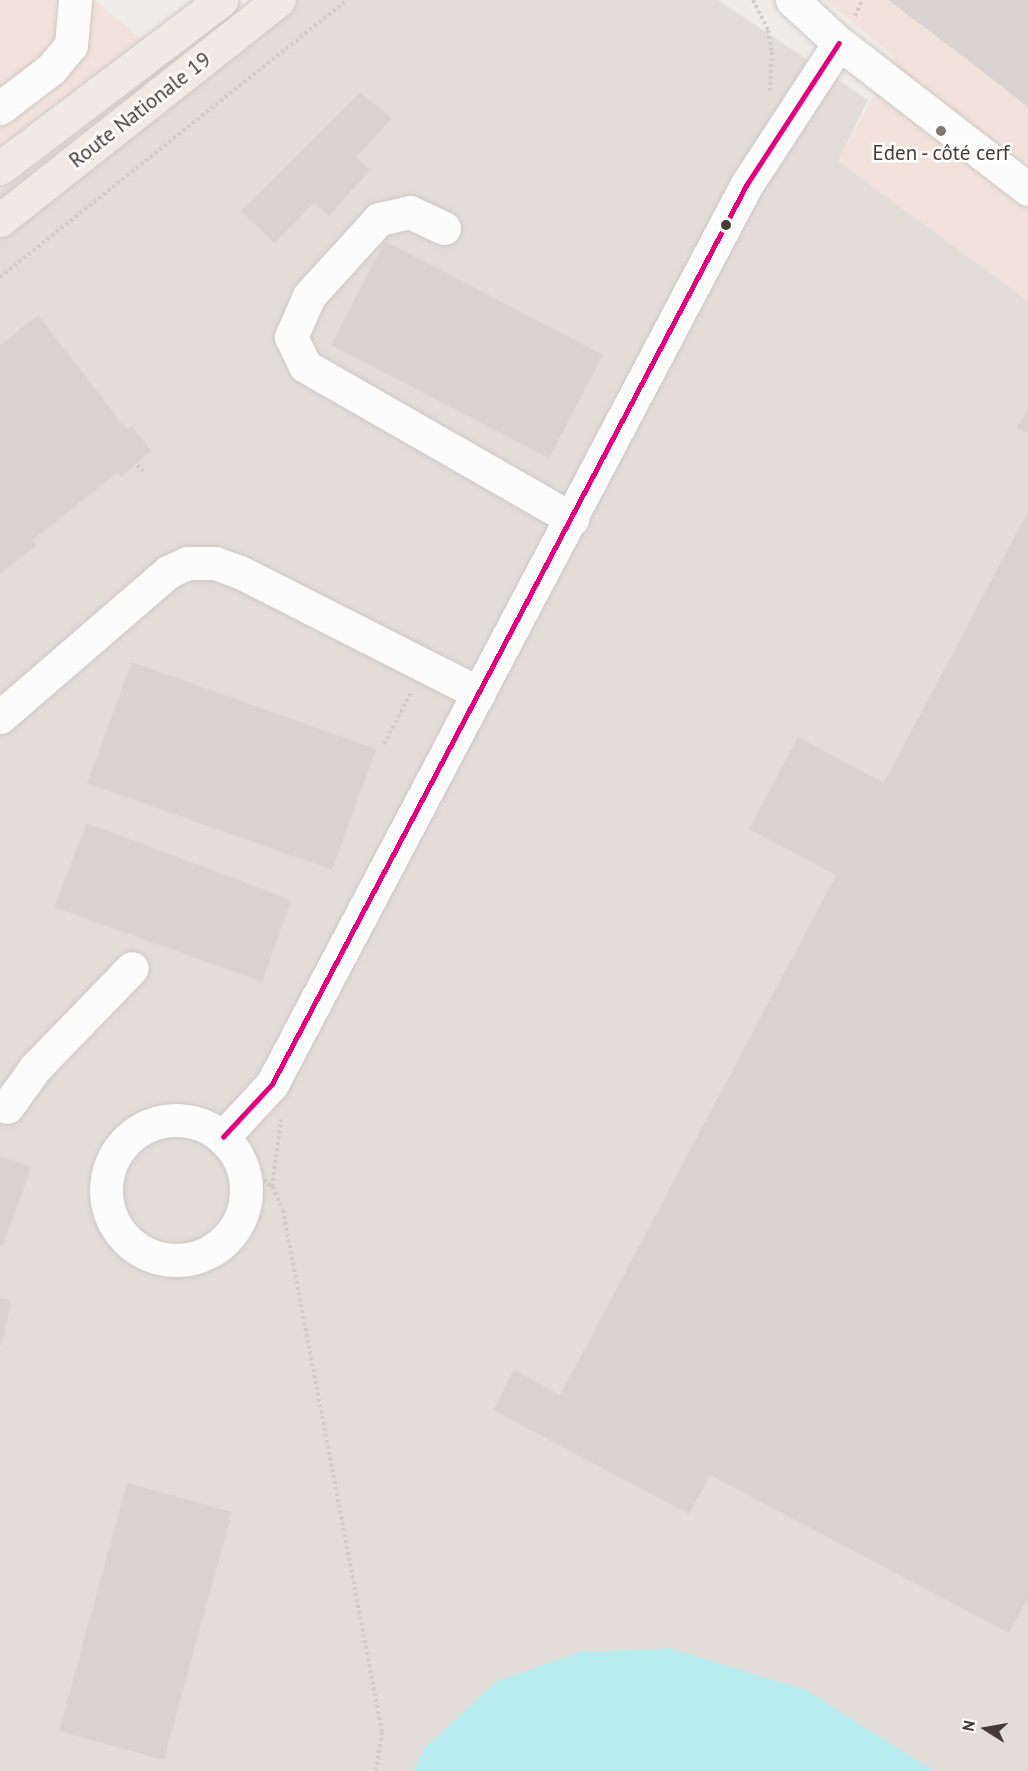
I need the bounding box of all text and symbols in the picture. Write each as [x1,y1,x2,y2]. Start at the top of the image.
street label: Route Nationale 19 [64,47,216,173]
marker: Eden - côté cerf [934,124,948,138]
place label: Eden - côté cerf [871,140,1011,166]
unlabelled marker [720,219,732,231]
north arrow [956,1699,1016,1759]
text: N [958,1719,979,1733]

